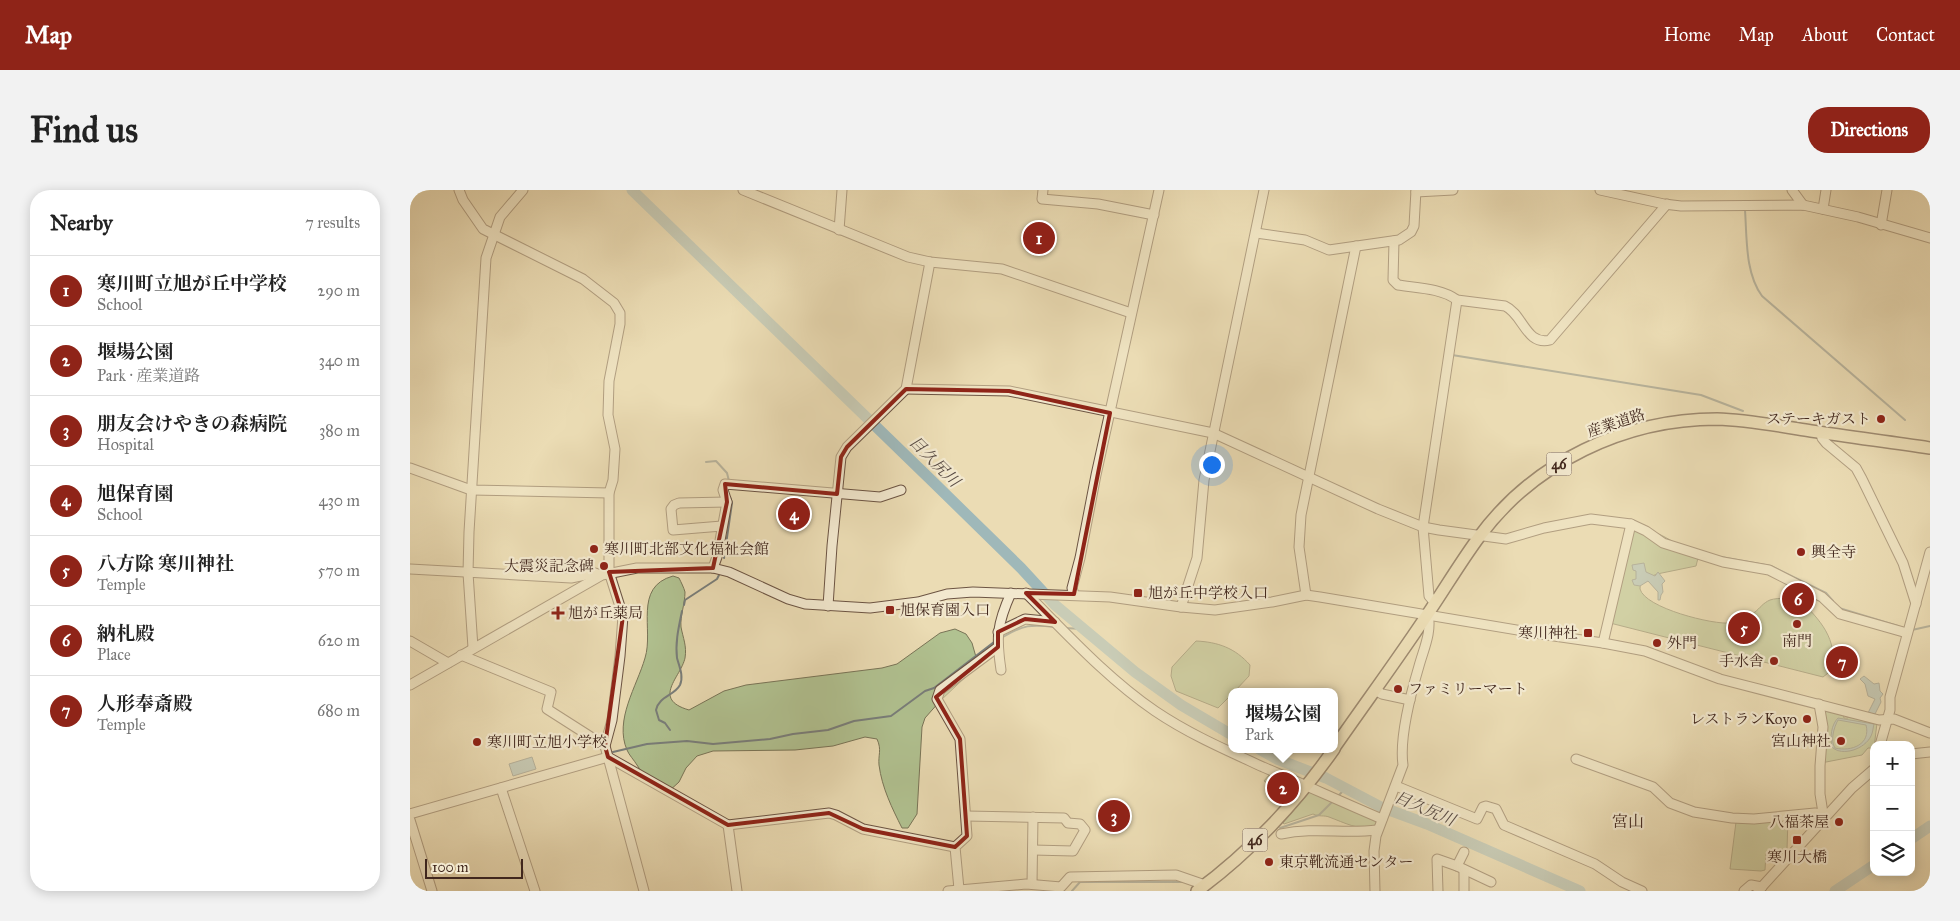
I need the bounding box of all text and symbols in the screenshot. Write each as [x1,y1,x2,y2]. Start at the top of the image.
text: Map [25,20,72,50]
text: Home [1664,24,1711,46]
text: Map [1739,24,1774,46]
text: About [1802,24,1848,46]
text: Contact [1876,24,1935,46]
button: Directions [1808,107,1930,153]
text: Find us [30,109,138,152]
text: Nearby [50,210,113,236]
text: 7 results [305,213,360,232]
pin: 1 [1023,219,1055,257]
text: 寒川町立旭が丘中学校 [97,272,287,295]
text: 1 [63,281,69,300]
text: 290 m [317,281,360,300]
text: School [97,295,142,314]
text: 堰場公園 [97,340,173,363]
text: 2 [62,351,70,370]
text: 340 m [318,351,360,370]
text: Park · 産業道路 [97,366,200,385]
street label: 産業道路 [1585,405,1647,441]
place label: ステーキガスト [1766,410,1871,428]
text: 朋友会けやきの森病院 [97,412,287,435]
marker: ステーキガスト [1875,413,1887,425]
text: 3 [63,421,69,440]
text: 380 m [319,421,360,440]
water label: 目久尻川 [905,432,965,492]
text: Hospital [97,435,154,454]
your location [1199,452,1225,478]
road number: 46 [1546,452,1572,476]
text: 旭保育園 [97,482,173,505]
text: 4 [62,491,70,510]
text: 430 m [318,491,360,510]
pin: 4 [778,495,810,533]
text: School [97,505,142,524]
place label: 寒川町北部文化福祉会館 [604,540,769,558]
marker: 寒川町北部文化福祉会館 [588,543,600,555]
place label: 興全寺 [1811,543,1856,561]
marker: 興全寺 [1795,546,1807,558]
text: 八方除 寒川神社 [97,552,234,575]
place label: 大震災記念碑 [504,557,594,575]
marker: 大震災記念碑 [598,560,610,572]
text: 5 [62,561,70,580]
text: 570 m [318,561,360,580]
text: Temple [97,575,146,594]
pin: 6 [1782,580,1814,618]
place label: 旭が丘中学校入口 [1148,584,1268,602]
marker: 旭が丘中学校入口 [1132,587,1144,599]
place label: 旭保育園入口 [900,601,990,619]
place label: 旭が丘薬局 [568,604,643,622]
marker: 旭保育園入口 [884,604,896,616]
marker: 旭が丘薬局 [552,607,564,619]
pin: 5 [1728,609,1760,647]
marker: 南門 [1791,618,1803,630]
text: 納札殿 [97,622,154,645]
place label: 寒川神社 [1518,624,1578,642]
marker: 寒川神社 [1582,627,1594,639]
text: 6 [62,631,70,650]
text: 620 m [318,631,360,650]
place label: 南門 [1782,632,1812,650]
place label: 外門 [1667,634,1697,652]
marker: 外門 [1651,637,1663,649]
pin: 7 [1826,643,1858,681]
text: Place [97,645,131,664]
place label: 手水舎 [1719,652,1764,670]
marker: 手水舎 [1768,655,1780,667]
place label: ファミリーマート [1408,680,1528,698]
marker: ファミリーマート [1392,683,1404,695]
popup [1228,688,1338,753]
text: 人形奉斎殿 [97,692,192,715]
text: 7 [62,701,70,720]
text: 680 m [317,701,360,720]
text: 堰場公園 [1245,702,1321,725]
place label: レストランKoyo [1690,710,1797,728]
marker: レストランKoyo [1801,713,1813,725]
text: Temple [97,715,146,734]
text: Park [1245,725,1274,744]
place label: 宮山神社 [1771,732,1831,750]
place label: 寒川町立旭小学校 [487,733,607,751]
marker: 宮山神社 [1835,735,1847,747]
marker: 寒川町立旭小学校 [471,736,483,748]
map controls [1870,741,1915,876]
button: + [1870,741,1915,786]
pin: 2 [1267,769,1299,807]
button: − [1870,786,1915,831]
water label: 目久尻川 [1392,787,1460,830]
pin: 3 [1098,797,1130,835]
district label: 宮山 [1612,812,1644,831]
place label: 八福茶屋 [1769,813,1829,831]
marker: 八福茶屋 [1833,816,1845,828]
road number: 46 [1242,828,1268,852]
button: layers [1870,831,1915,876]
marker: 寒川大橋 [1791,834,1803,846]
place label: 寒川大橋 [1767,848,1827,866]
place label: 東京靴流通センター [1279,853,1413,871]
scale bar [425,856,522,879]
marker: 東京靴流通センター [1263,856,1275,868]
text: 100 m [432,859,469,876]

